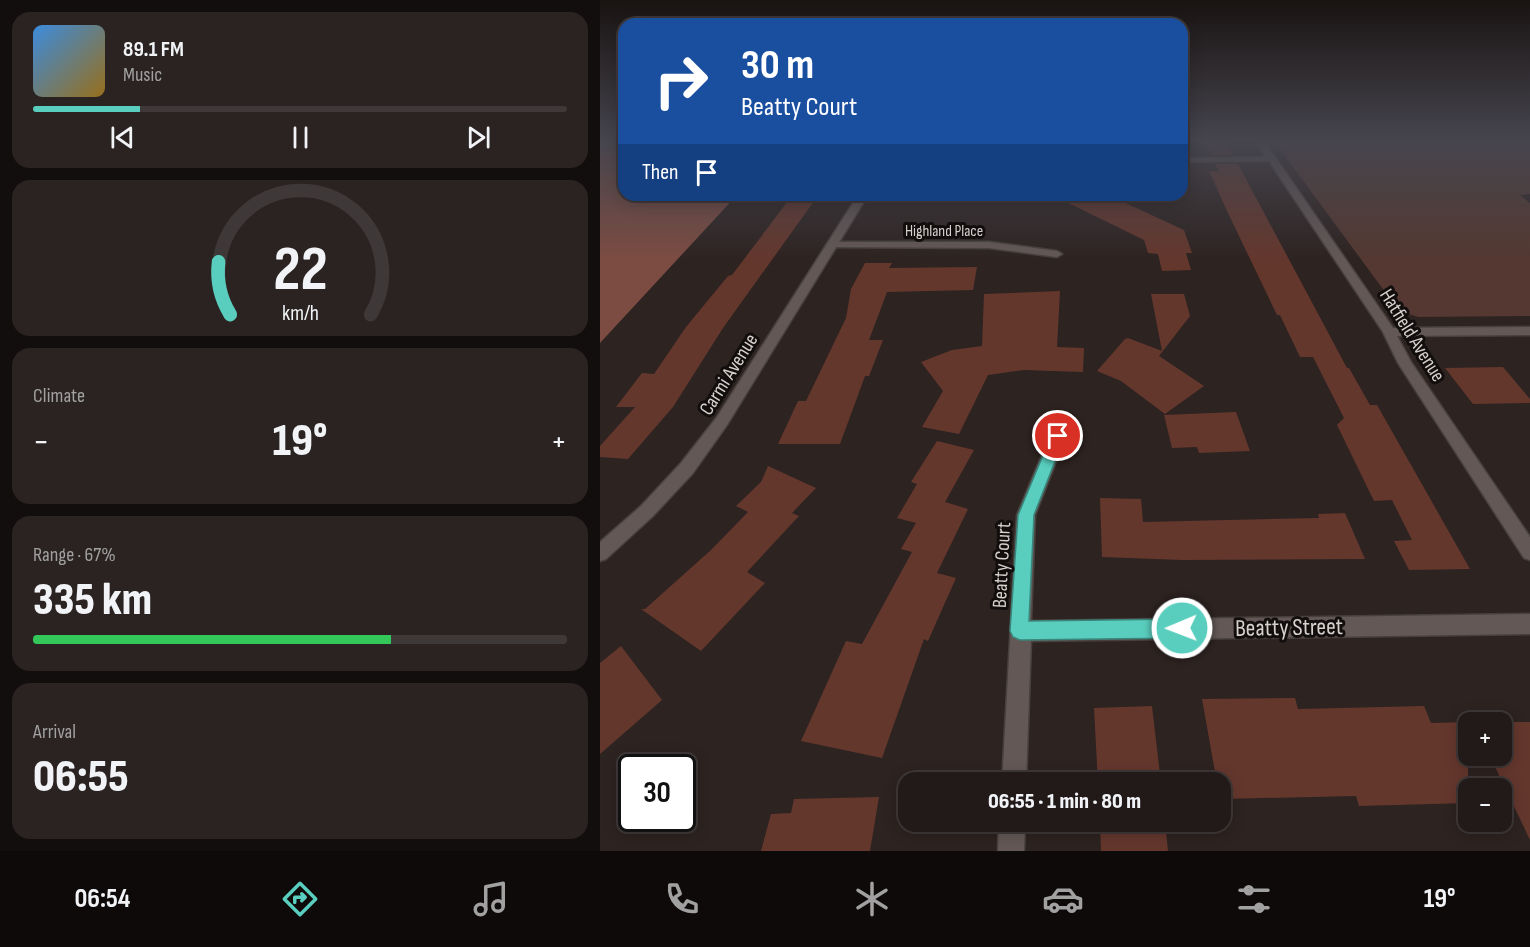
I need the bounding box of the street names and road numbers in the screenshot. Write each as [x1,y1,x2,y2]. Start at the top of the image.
street label: Highland Place [905,222,983,241]
street label: Hatfield Avenue [1374,285,1450,386]
street label: Carmi Avenue [694,329,763,420]
street label: Beatty Court [988,521,1016,609]
street label: Beatty Street [1235,612,1343,643]

